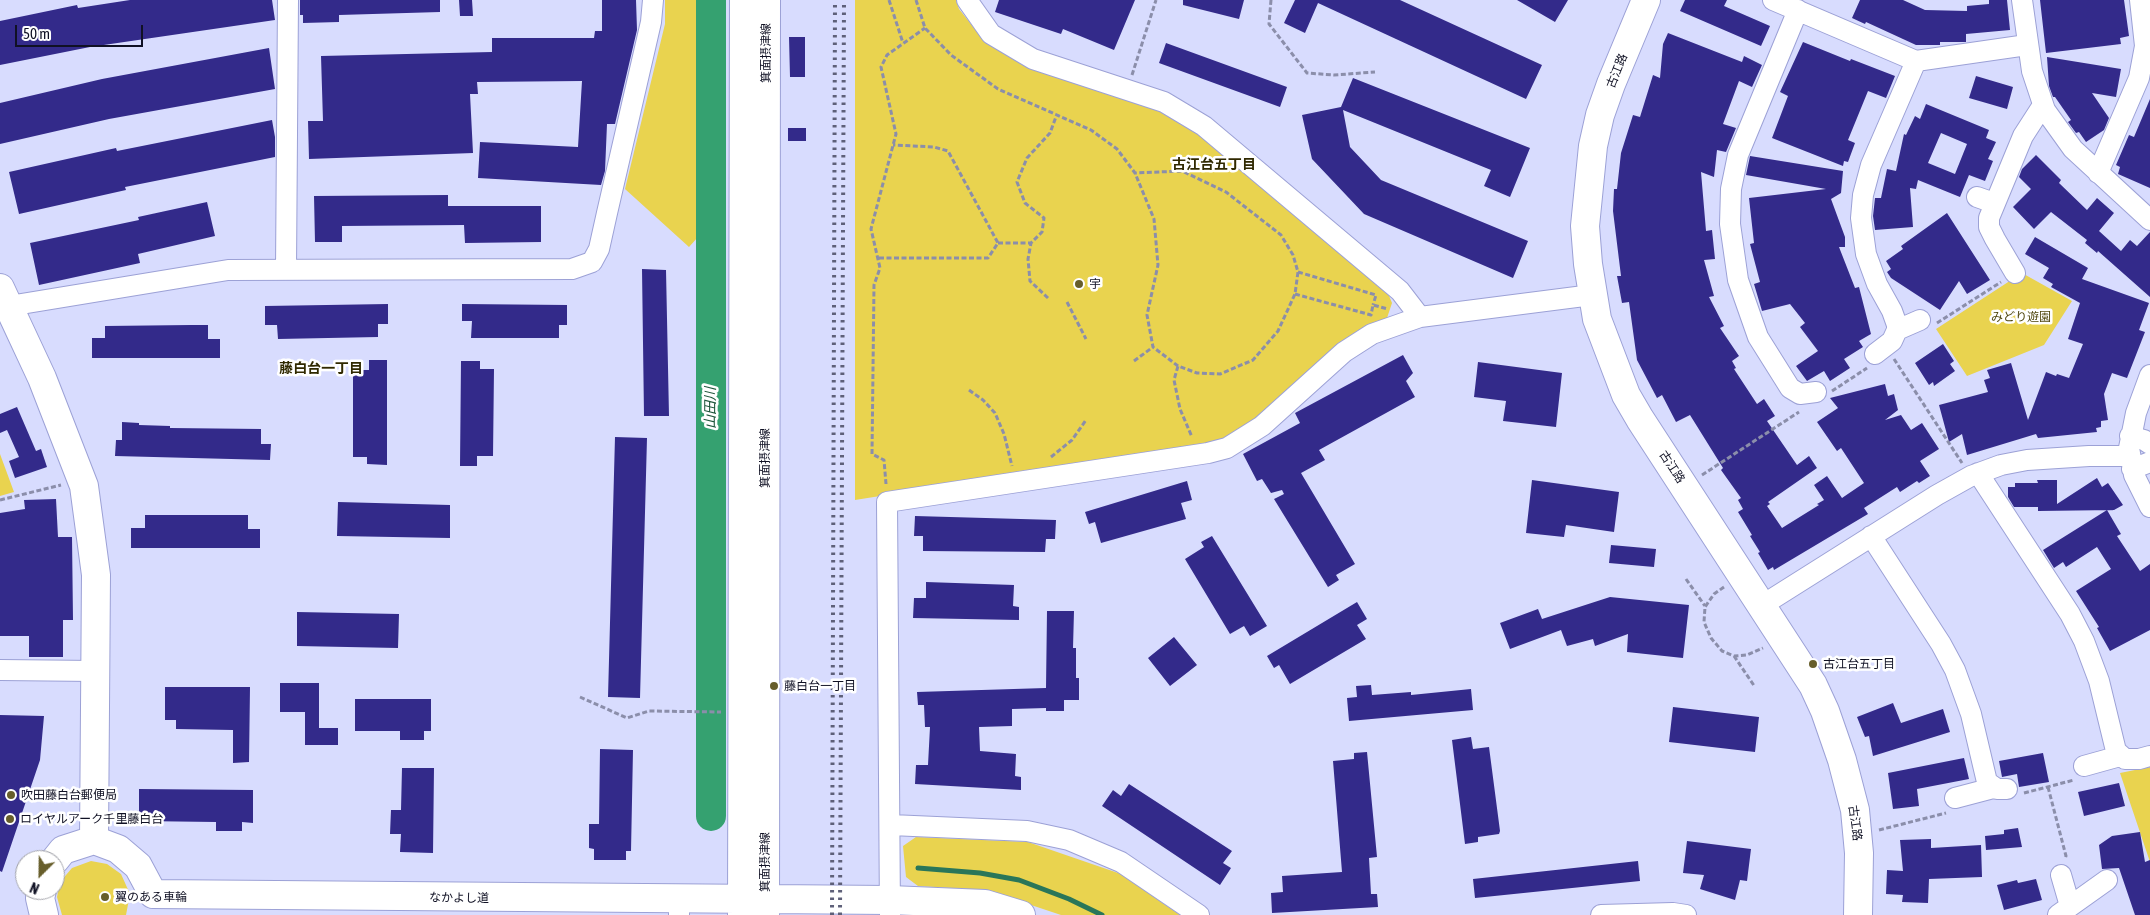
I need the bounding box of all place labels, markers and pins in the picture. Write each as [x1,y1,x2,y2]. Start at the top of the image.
place label: 宇 [1089,277,1101,291]
marker: 宇 [1073,278,1085,290]
place label: 古江台五丁目 [1823,657,1895,671]
marker: 古江台五丁目 [1807,658,1819,670]
place label: 藤白台一丁目 [784,679,856,693]
marker: 藤白台一丁目 [768,680,780,692]
place label: 吹田藤白台郵便局 [21,788,117,802]
marker: 吹田藤白台郵便局 [5,789,17,801]
place label: ロイヤルアーク千里藤白台 [20,812,163,826]
marker: ロイヤルアーク千里藤白台 [4,813,16,825]
place label: 翼のある車輪 [115,890,187,904]
marker: 翼のある車輪 [99,891,111,903]

